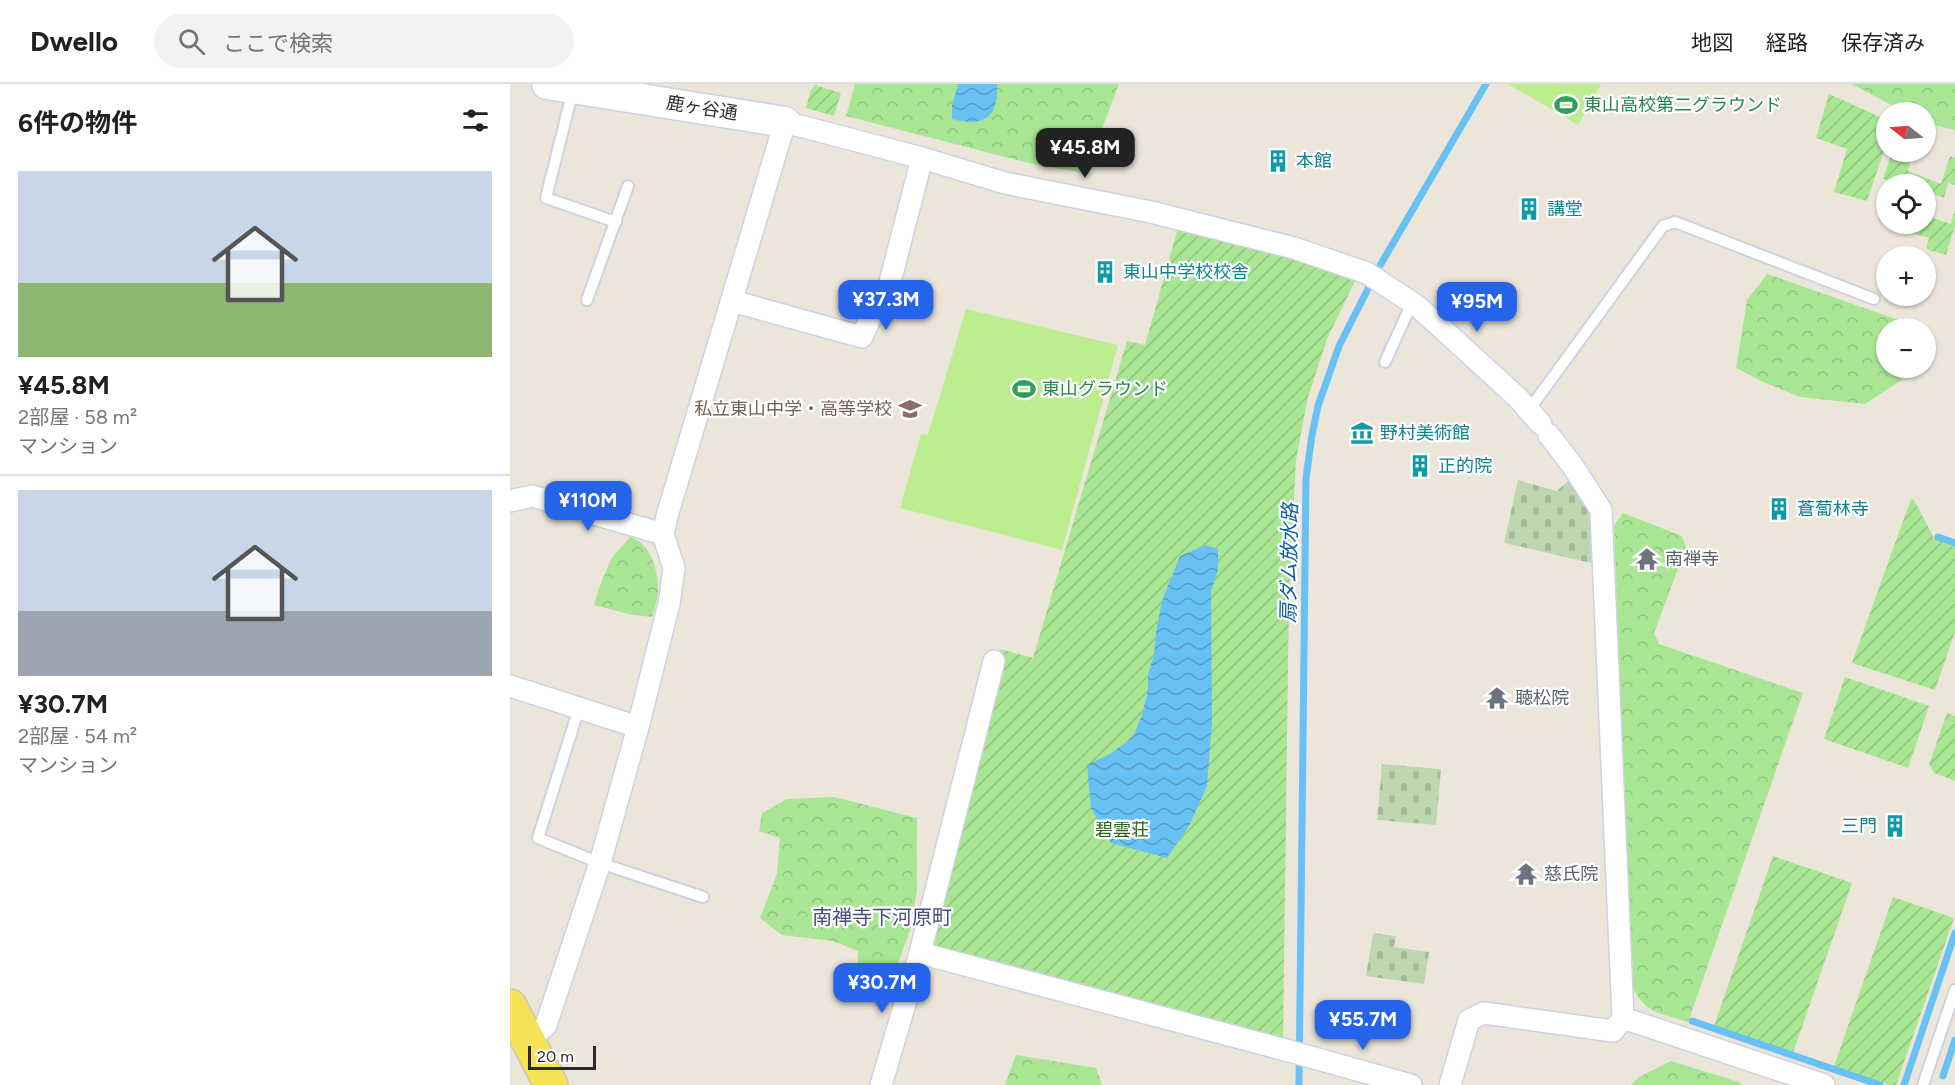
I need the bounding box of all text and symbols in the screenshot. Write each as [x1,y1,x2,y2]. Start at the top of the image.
search box [154,14,574,68]
text: Dwello [30,24,118,58]
icon: search [175,25,208,58]
text: ここで検索 [223,30,333,57]
text: 地図 [1691,30,1733,55]
text: 経路 [1766,30,1808,55]
text: 保存済み [1841,30,1925,55]
street label: 鹿ヶ谷通 [665,92,739,124]
sports icon: 東山高校第二グラウンド [1553,92,1579,118]
place label: 東山高校第二グラウンド [1584,94,1782,116]
north arrow [1876,102,1936,162]
map controls [1876,102,1936,378]
icon: filters [459,104,492,137]
text: 6件の物件 [18,107,137,139]
pin: ¥45.8M [1036,128,1134,179]
text: ¥45.8M [1050,135,1120,159]
building icon: 本館 [1265,148,1291,174]
place label: 本館 [1296,150,1332,172]
button: locate [1876,174,1936,234]
building icon: 講堂 [1516,196,1542,222]
place label: 講堂 [1547,198,1583,220]
icon: home [201,210,309,318]
button: + [1876,246,1936,306]
building icon: 東山中学校校舎 [1092,259,1118,285]
place label: 東山中学校校舎 [1123,261,1249,283]
pin: ¥37.3M [837,280,935,331]
pin: ¥95M [1441,282,1513,333]
text: ¥37.3M [852,287,920,311]
text: ¥95M [1451,289,1503,313]
button: − [1876,318,1936,378]
text: ¥45.8M [18,369,110,401]
sports icon: 東山グラウンド [1011,376,1037,402]
place label: 東山グラウンド [1042,378,1168,400]
school or university icon: 私立東山中学・高等学校 [897,396,923,422]
place label: 私立東山中学・高等学校 [694,398,892,420]
text: 2部屋 · 58 m² [18,405,137,429]
museum icon: 野村美術館 [1349,420,1375,446]
place label: 野村美術館 [1380,422,1470,444]
text: マンション [18,434,118,458]
building icon: 正的院 [1407,453,1433,479]
place label: 正的院 [1438,455,1492,477]
pin: ¥110M [546,481,630,532]
text: ¥110M [559,488,617,512]
building icon: 蒼蔔林寺 [1766,496,1792,522]
place label: 蒼蔔林寺 [1797,498,1869,520]
water label: 扇ダム放水路 [1276,501,1302,623]
icon: home [201,529,309,637]
temple icon: 南禅寺 [1634,546,1660,572]
place label: 南禅寺 [1665,548,1719,570]
temple icon: 聴松院 [1484,685,1510,711]
place label: 聴松院 [1515,687,1569,709]
text: ¥30.7M [18,688,108,720]
text: 2部屋 · 54 m² [18,724,137,748]
text: マンション [18,753,118,777]
building icon: 三門 [1882,813,1908,839]
place label: 三門 [1841,815,1877,837]
park label: 碧雲荘 [1095,819,1149,841]
temple icon: 慈氏院 [1513,861,1539,887]
place label: 慈氏院 [1544,863,1598,885]
district label: 南禅寺下河原町 [812,905,952,929]
pin: ¥30.7M [833,963,931,1014]
text: ¥30.7M [847,970,917,994]
pin: ¥55.7M [1314,1000,1412,1051]
text: ¥55.7M [1329,1007,1397,1031]
scale bar [528,1043,596,1070]
text: 20 m [537,1047,574,1066]

